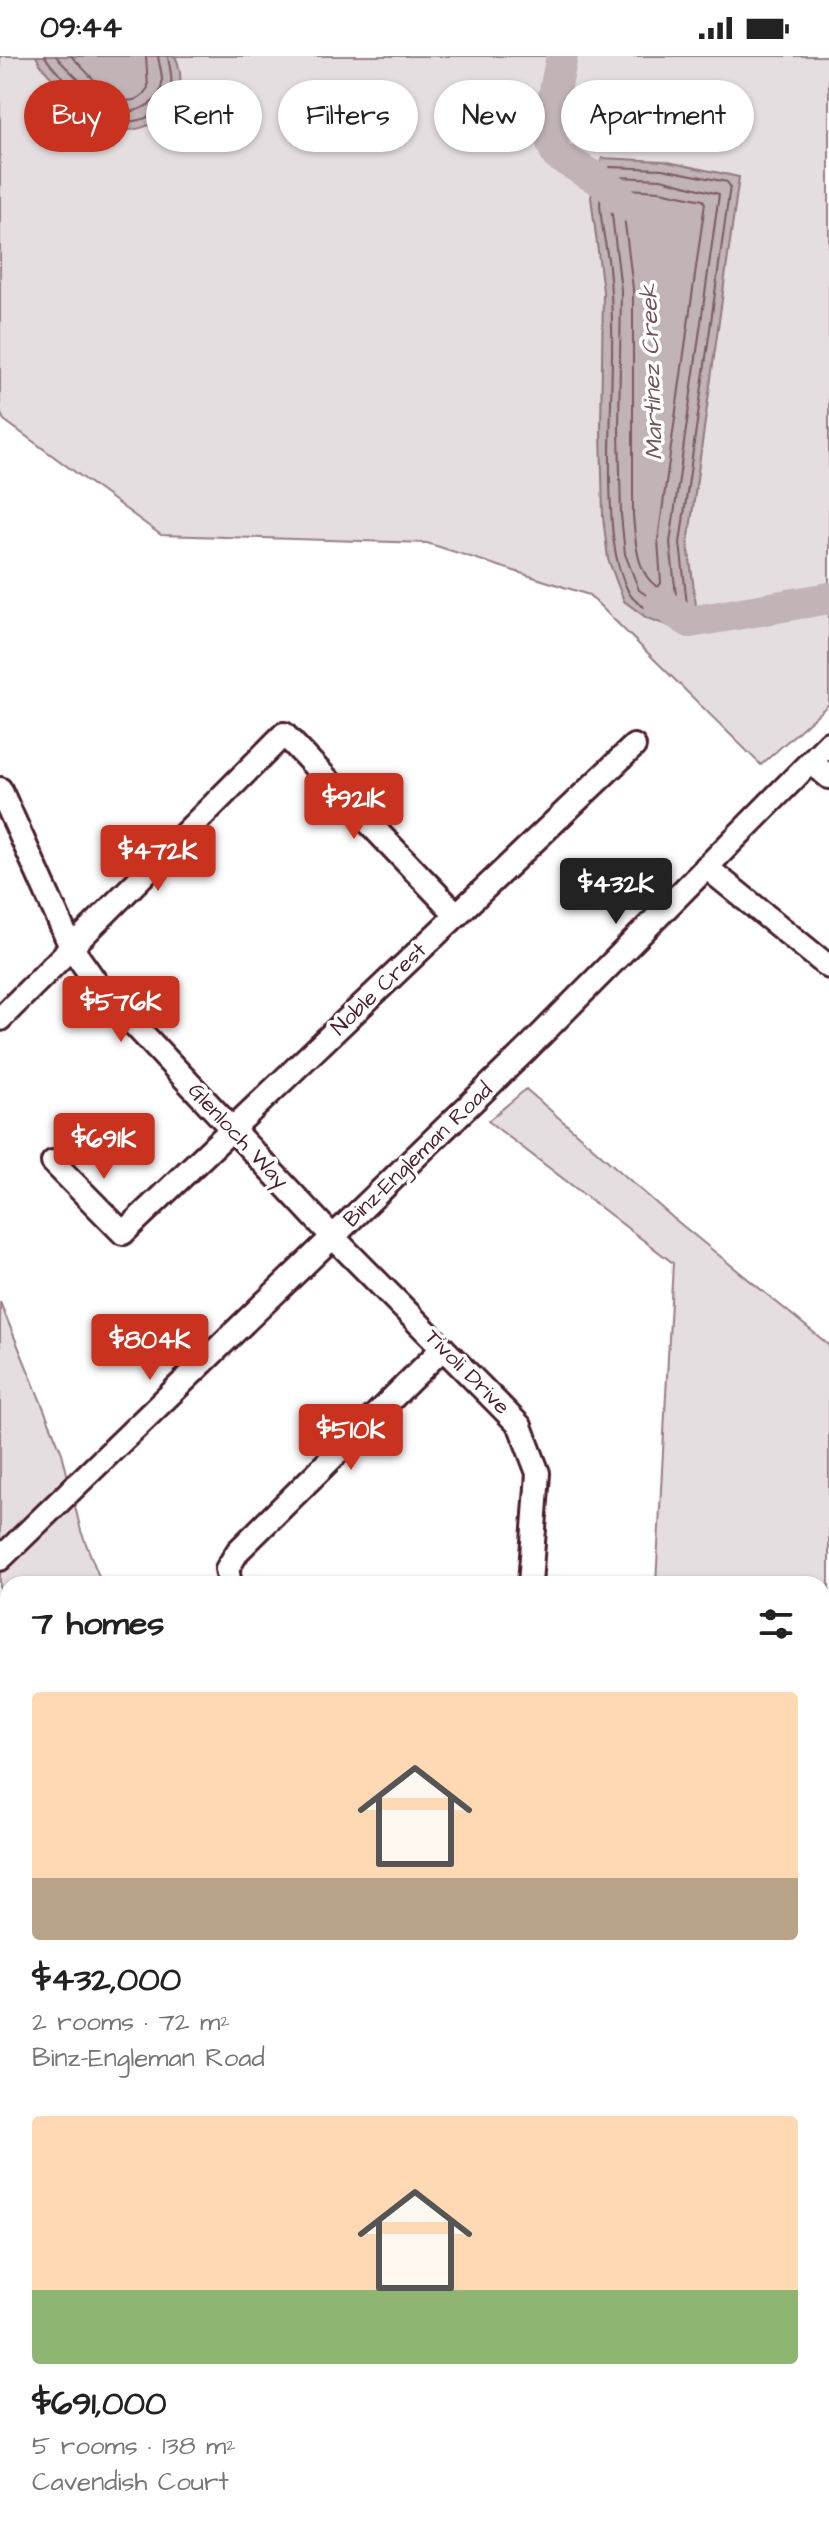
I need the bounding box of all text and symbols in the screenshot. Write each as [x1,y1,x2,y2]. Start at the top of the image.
text: 09:44 [40,7,122,49]
chip: Buy [24,80,130,152]
chip: Rent [146,80,262,152]
chip: Filters [278,80,418,152]
chip: New [434,80,545,152]
chip: Apartment [561,80,754,152]
water label: Martinez Creek [632,282,672,461]
pin: $921K [298,773,410,841]
text: $921K [322,781,386,817]
pin: $472K [102,825,214,893]
text: $472K [119,833,197,869]
pin: $432K [560,858,672,926]
text: $432K [578,866,654,902]
street label: Noble Crest [324,935,434,1043]
pin: $576K [65,976,177,1044]
text: $576K [81,984,161,1020]
street label: Binz-Engleman Road [336,1075,500,1235]
street label: Glenloch Way [180,1076,295,1197]
pin: $691K [48,1113,160,1181]
text: $691K [72,1121,136,1157]
pin: $804K [94,1314,206,1382]
text: $804K [109,1322,191,1358]
street label: Tivoli Drive [417,1322,517,1422]
pin: $510K [295,1404,407,1472]
text: $510K [317,1412,385,1448]
text: 7 homes [32,1600,164,1648]
icon: filters [754,1602,798,1646]
icon: home [343,1744,487,1888]
text: $432,000 [32,1956,181,2004]
text: 2 rooms · 72 m² [32,2004,230,2040]
text: Binz-Engleman Road [32,2040,265,2076]
icon: home [343,2168,487,2312]
text: $691,000 [32,2380,166,2428]
text: 5 rooms · 138 m² [32,2428,236,2464]
text: Cavendish Court [32,2464,229,2500]

